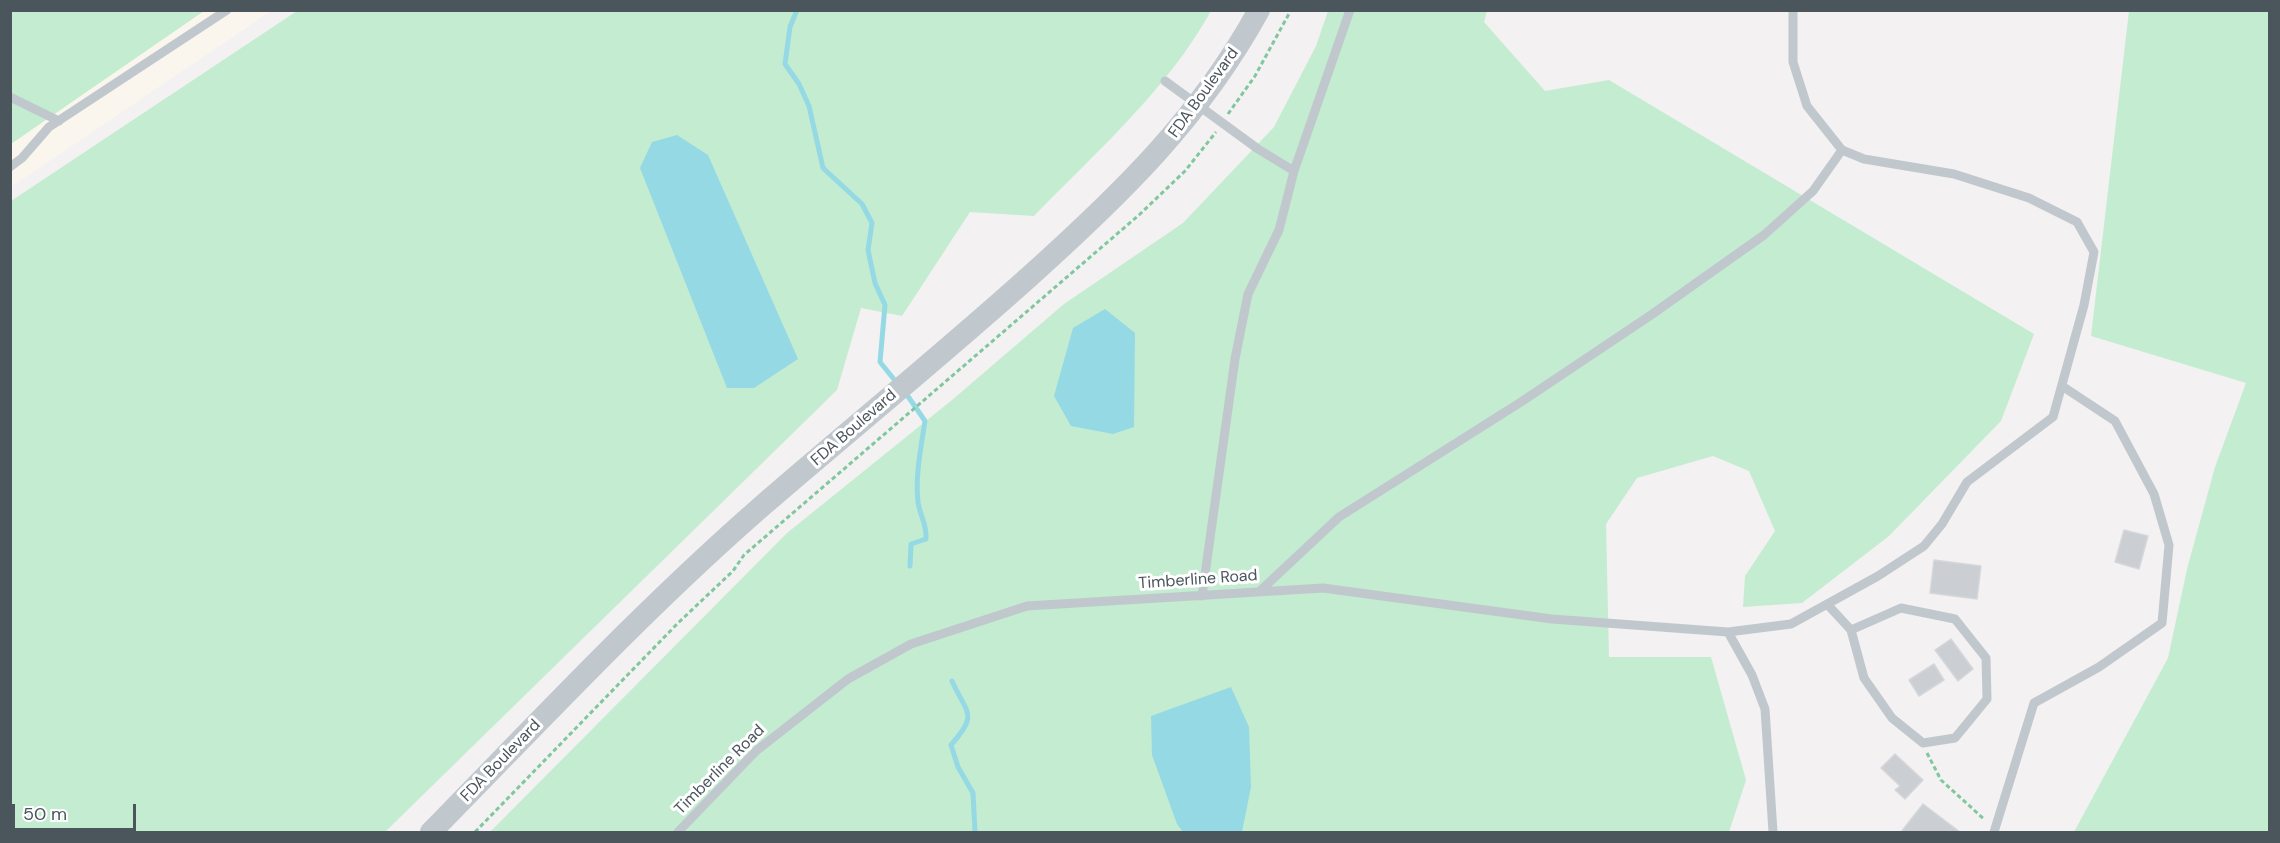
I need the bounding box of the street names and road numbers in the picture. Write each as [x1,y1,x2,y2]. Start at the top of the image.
street label: FDA Boulevard [1165,44,1243,142]
street label: FDA Boulevard [807,386,901,470]
street label: Timberline Road [1138,566,1258,594]
street label: FDA Boulevard [457,716,545,806]
street label: Timberline Road [671,721,769,819]

